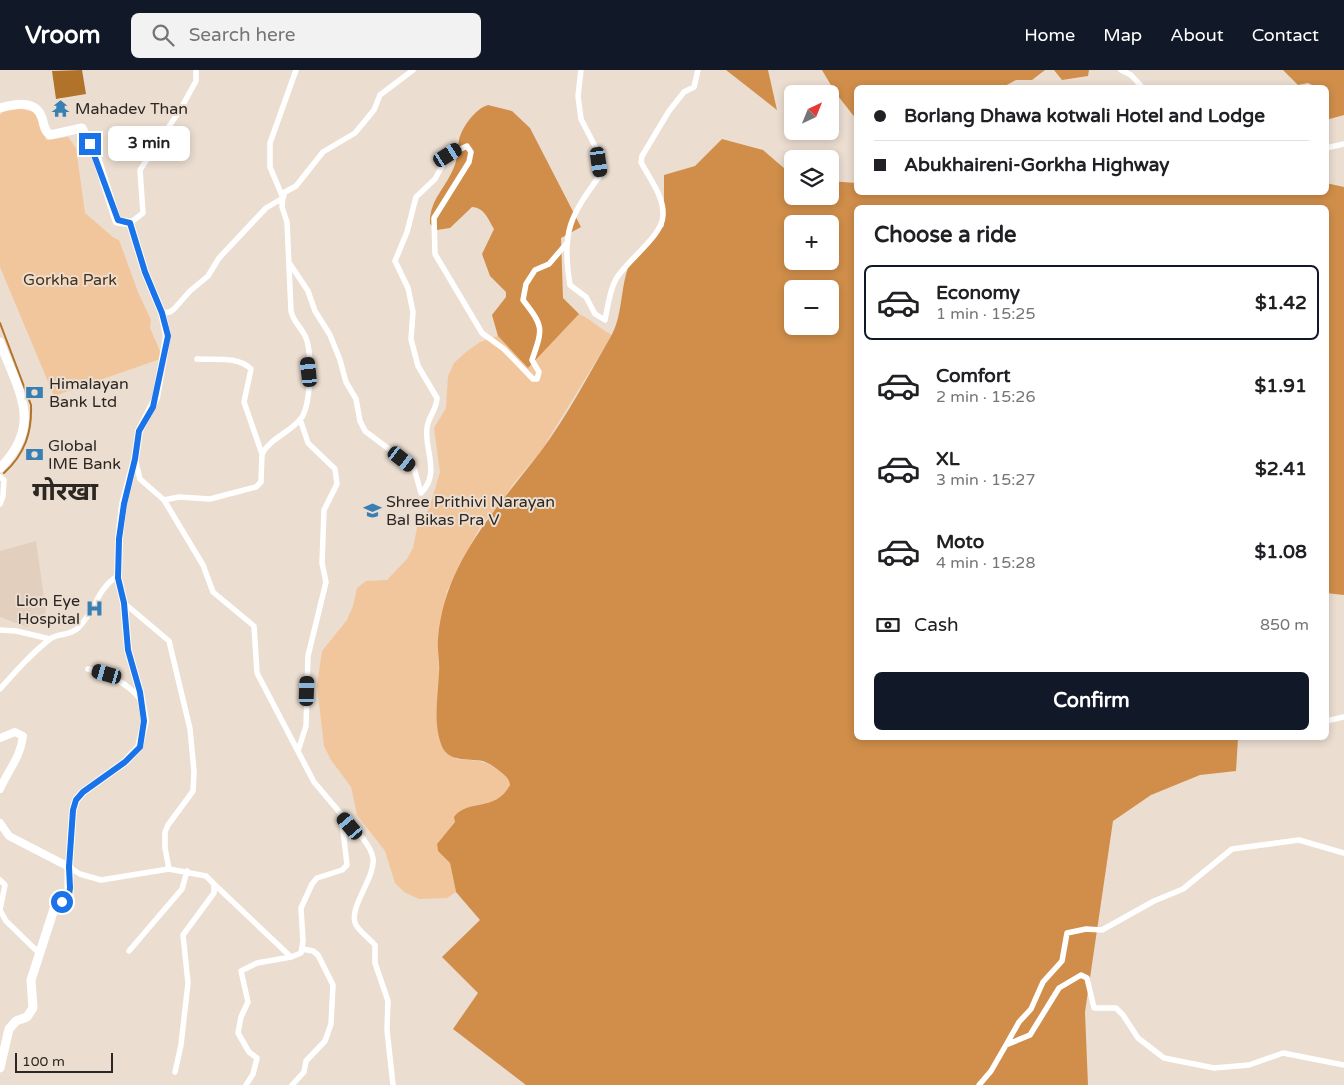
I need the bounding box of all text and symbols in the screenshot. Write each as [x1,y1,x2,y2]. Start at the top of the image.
search box [131,13,481,58]
text: Vroom [25,21,101,50]
icon: search [149,21,177,49]
text: Search here [189,24,296,46]
text: Home [1024,24,1075,46]
text: Map [1103,24,1142,46]
text: About [1170,24,1224,46]
text: Contact [1252,24,1319,46]
north arrow [784,85,839,140]
map controls [784,85,839,335]
temple icon: Mahadev Than [51,98,71,118]
place label: Mahadev Than [75,99,188,119]
text: Borlang Dhawa kotwali Hotel and Lodge [904,105,1265,127]
callout: 3 min [108,126,190,162]
route end [79,133,101,155]
text: 3 min [128,133,170,153]
car [431,141,464,169]
car [589,146,608,178]
button: layers [784,150,839,205]
text: Abukhaireni-Gorkha Highway [904,154,1169,176]
button: + [784,215,839,270]
text: Choose a ride [874,222,1017,248]
park label: Gorkha Park [23,270,117,290]
button: − [784,280,839,335]
icon: car [876,280,921,325]
text: Economy [936,282,1020,304]
text: $1.42 [1255,292,1307,314]
text: 1 min · 15:25 [936,304,1035,324]
car [299,356,318,388]
icon: car [876,363,921,408]
text: Comfort [936,365,1010,387]
place label: Himalayan Bank Ltd [49,374,129,412]
text: $1.91 [1255,375,1307,397]
bank icon: Himalayan Bank Ltd [25,382,45,402]
text: 2 min · 15:26 [936,387,1035,407]
place label: Global IME Bank [48,436,121,474]
bank icon: Global IME Bank [24,444,44,464]
car [385,444,418,474]
icon: car [876,446,921,491]
text: XL [936,448,960,470]
text: $2.41 [1255,458,1307,480]
text: 3 min · 15:27 [936,470,1035,490]
district label: गोरखा [32,476,99,507]
place label: Shree Prithivi Narayan Bal Bikas Pra V [386,492,555,530]
school or university icon: Shree Prithivi Narayan Bal Bikas Pra V [362,500,382,520]
icon: car [876,529,921,574]
text: Moto [936,531,984,553]
text: $1.08 [1255,541,1307,563]
text: 4 min · 15:28 [936,553,1035,573]
place label: Lion Eye Hospital [16,591,80,629]
hospital icon: Lion Eye Hospital [84,599,104,619]
icon: cash [874,611,902,639]
text: Cash [914,614,959,636]
text: 850 m [1260,615,1309,635]
car [90,663,123,685]
button: Confirm [874,672,1309,730]
car [298,676,315,706]
car [334,810,365,842]
route start [51,891,73,913]
scale bar [15,1050,112,1073]
text: 100 m [22,1053,65,1070]

